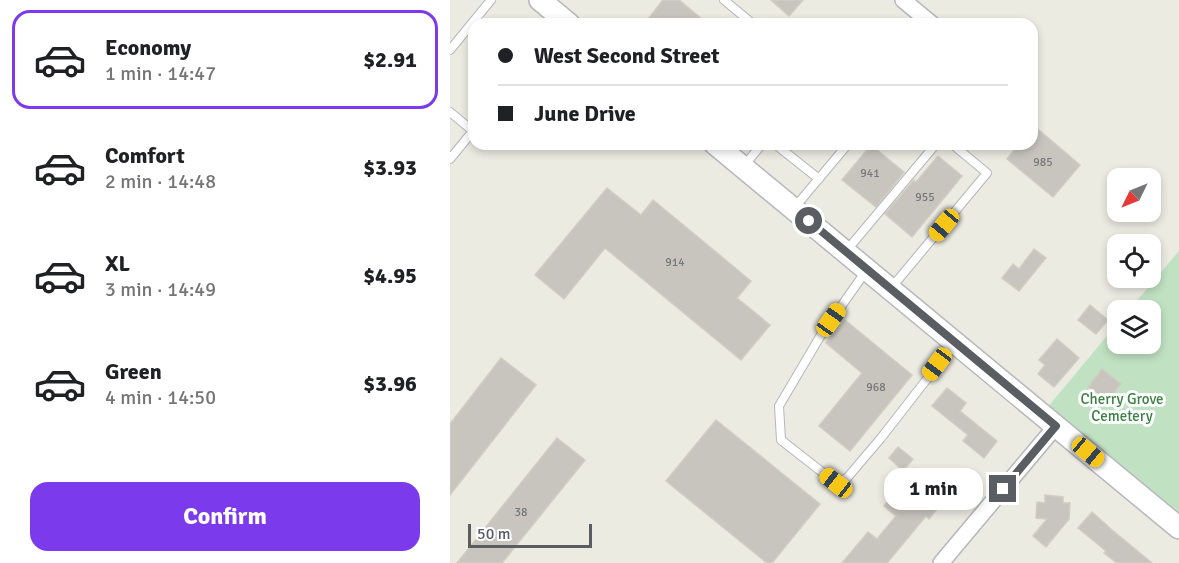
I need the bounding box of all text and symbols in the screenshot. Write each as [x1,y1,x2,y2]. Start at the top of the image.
icon: car [33,33,87,87]
text: Economy [105,34,191,61]
text: West Second Street [534,42,719,69]
text: $2.91 [363,46,417,73]
text: 1 min · 14:47 [105,61,216,86]
text: June Drive [534,100,636,127]
icon: car [33,141,87,195]
text: Comfort [105,142,185,169]
text: $3.93 [363,154,417,181]
house number: 985 [1033,155,1053,170]
house number: 941 [860,166,880,181]
north arrow [1107,168,1161,222]
map controls [1107,168,1161,354]
text: 2 min · 14:48 [105,169,216,194]
house number: 955 [915,190,935,205]
car [926,205,962,245]
route start [795,207,822,234]
button: locate [1107,234,1161,288]
icon: car [33,249,87,303]
text: XL [105,250,130,277]
house number: 914 [665,255,685,270]
text: $4.95 [363,262,417,289]
text: 3 min · 14:49 [105,277,216,302]
car [813,300,849,340]
button: layers [1107,300,1161,354]
car [919,344,955,384]
icon: car [33,357,87,411]
text: Green [105,358,162,385]
text: $3.96 [363,370,417,397]
house number: 968 [866,380,886,395]
text: 4 min · 14:50 [105,385,216,410]
park label: Cherry Grove Cemetery [1080,390,1164,425]
car [1068,434,1108,470]
car [816,465,856,501]
callout: 1 min [883,468,982,510]
route end [989,475,1016,502]
text: 1 min [909,476,958,501]
button: Confirm [30,482,420,551]
house number: 38 [515,505,527,520]
scale bar [468,521,592,548]
text: 50 m [477,524,511,544]

